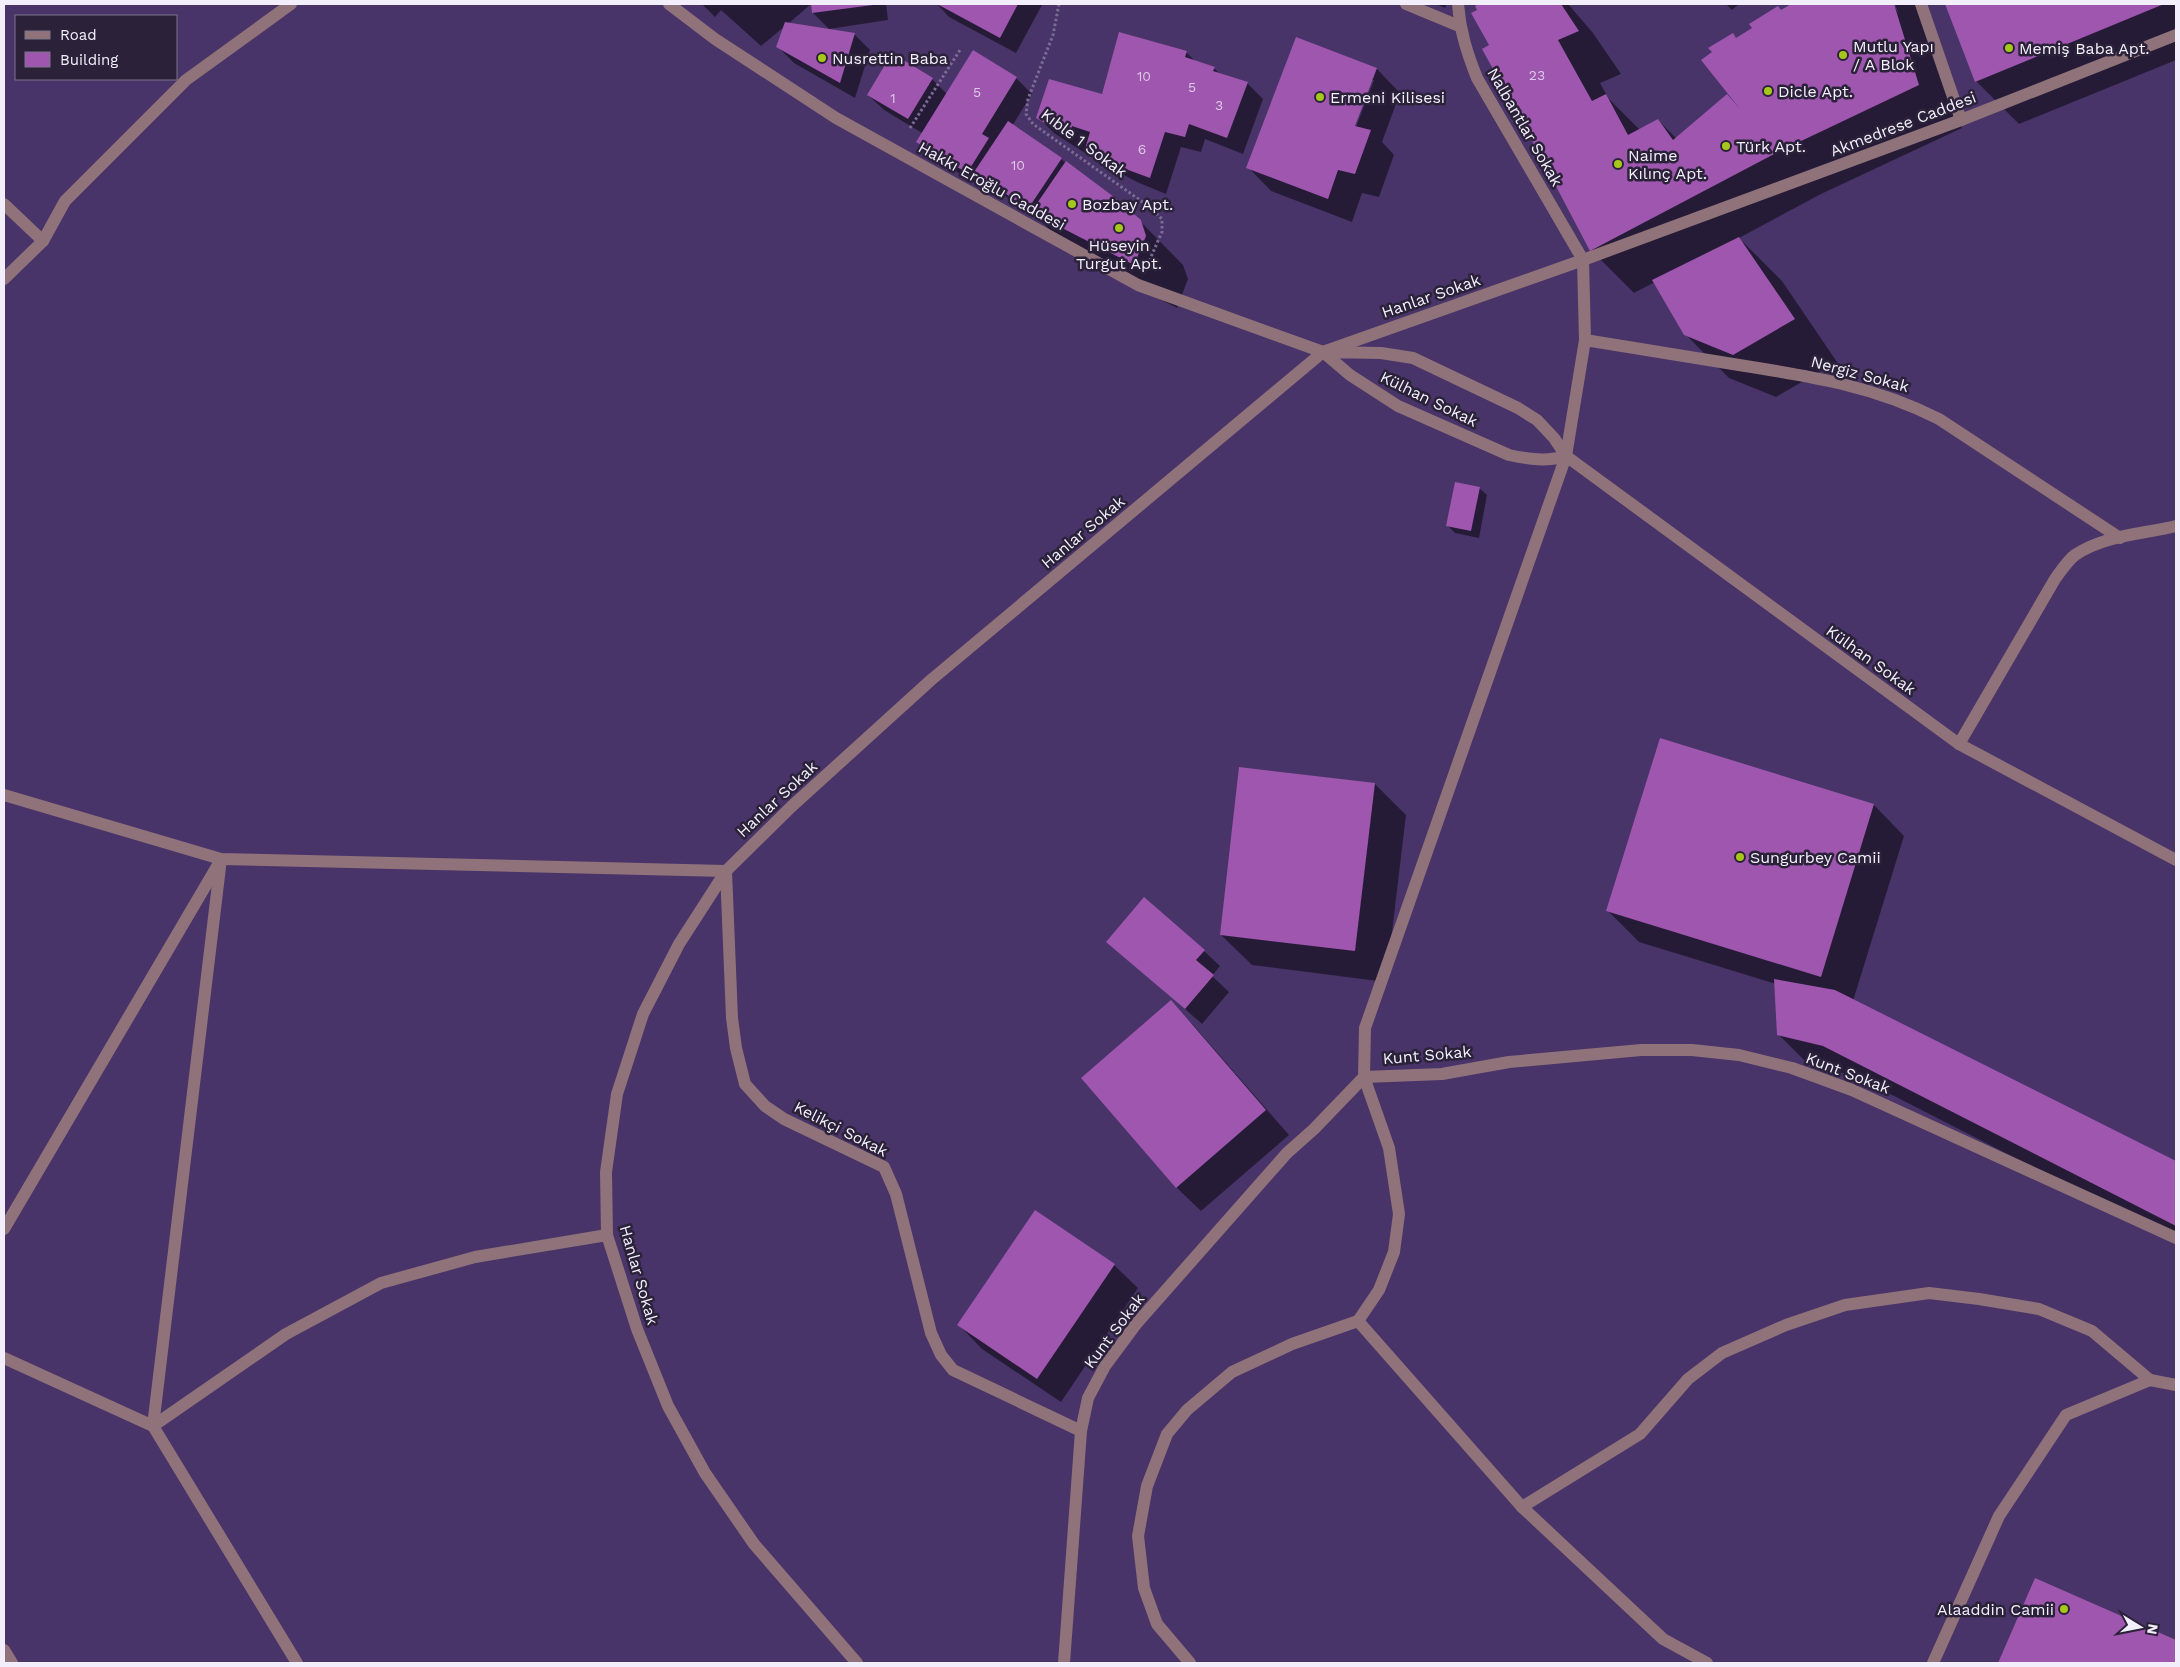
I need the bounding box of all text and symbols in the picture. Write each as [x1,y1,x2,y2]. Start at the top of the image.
legend [15,15,178,80]
text: Road [60,26,97,44]
place label: Mutlu Yapı / A Blok [1853,37,1934,74]
place label: Memiş Baba Apt. [2019,39,2150,58]
marker: Memiş Baba Apt. [2003,42,2015,54]
place label: Nusrettin Baba [832,49,948,68]
marker: Mutlu Yapı / A Blok [1837,49,1849,61]
text: Building [60,51,118,69]
marker: Nusrettin Baba [816,52,828,64]
street label: Nalbantlar Sokak [1483,64,1567,190]
house number: 23 [1529,67,1545,83]
house number: 10 [1137,68,1151,84]
house number: 5 [1188,79,1196,95]
place label: Dicle Apt. [1778,82,1853,101]
house number: 5 [973,84,981,100]
marker: Dicle Apt. [1762,85,1774,97]
street label: Akmedrese Caddesi [1827,87,1979,161]
place label: Ermeni Kilisesi [1330,88,1445,107]
house number: 1 [890,90,896,106]
marker: Ermeni Kilisesi [1314,91,1326,103]
house number: 3 [1215,97,1223,113]
street label: Kıble 1 Sokak [1037,105,1131,181]
place label: Türk Apt. [1736,137,1806,156]
street label: Hakkı Eroğlu Caddesi [915,138,1069,234]
marker: Türk Apt. [1720,140,1732,152]
house number: 6 [1138,141,1146,157]
place label: Naime Kılınç Apt. [1628,146,1707,183]
house number: 10 [1011,157,1025,173]
marker: Naime Kılınç Apt. [1612,158,1624,170]
place label: Bozbay Apt. [1082,195,1173,214]
marker: Bozbay Apt. [1066,198,1078,210]
marker: Hüseyin Turgut Apt. [1113,222,1125,234]
place label: Hüseyin Turgut Apt. [1076,236,1162,273]
street label: Hanlar Sokak [1379,270,1483,322]
street label: Nergiz Sokak [1809,352,1911,396]
street label: Külhan Sokak [1377,367,1481,431]
street label: Hanlar Sokak [1037,492,1129,572]
street label: Külhan Sokak [1823,621,1919,699]
street label: Hanlar Sokak [733,757,821,841]
place label: Sungurbey Camii [1750,848,1881,867]
marker: Sungurbey Camii [1734,851,1746,863]
street label: Kunt Sokak [1382,1042,1472,1068]
street label: Kunt Sokak [1803,1048,1893,1098]
street label: Kelikçi Sokak [791,1097,891,1161]
street label: Hanlar Sokak [616,1223,662,1327]
street label: Kunt Sokak [1080,1290,1148,1372]
place label: Alaaddin Camii [1937,1600,2054,1619]
north arrow [2115,1602,2165,1652]
marker: Alaaddin Camii [2058,1603,2070,1615]
text: N [2144,1623,2162,1636]

